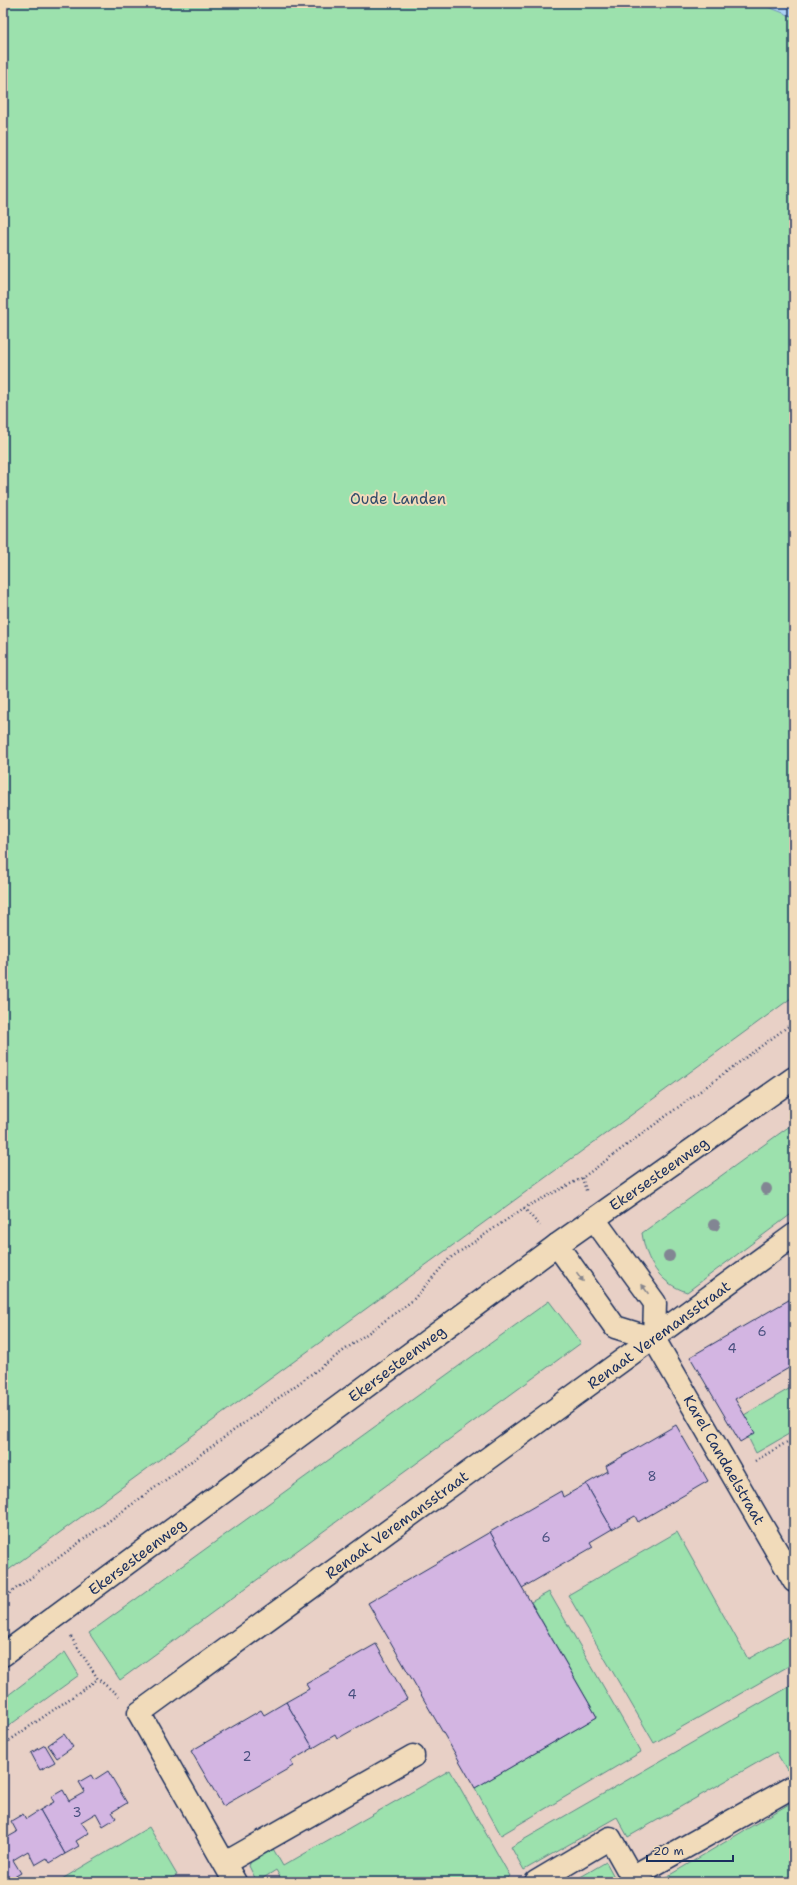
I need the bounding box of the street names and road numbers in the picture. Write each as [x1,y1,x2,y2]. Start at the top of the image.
street label: Ekersesteenweg [605,1132,713,1216]
street label: Renaat Veremansstraat [583,1276,735,1394]
street label: Ekersesteenweg [344,1321,450,1407]
street label: Karel Candaelstraat [679,1392,769,1528]
street label: Renaat Veremansstraat [321,1466,473,1584]
street label: Ekersesteenweg [84,1514,190,1600]

